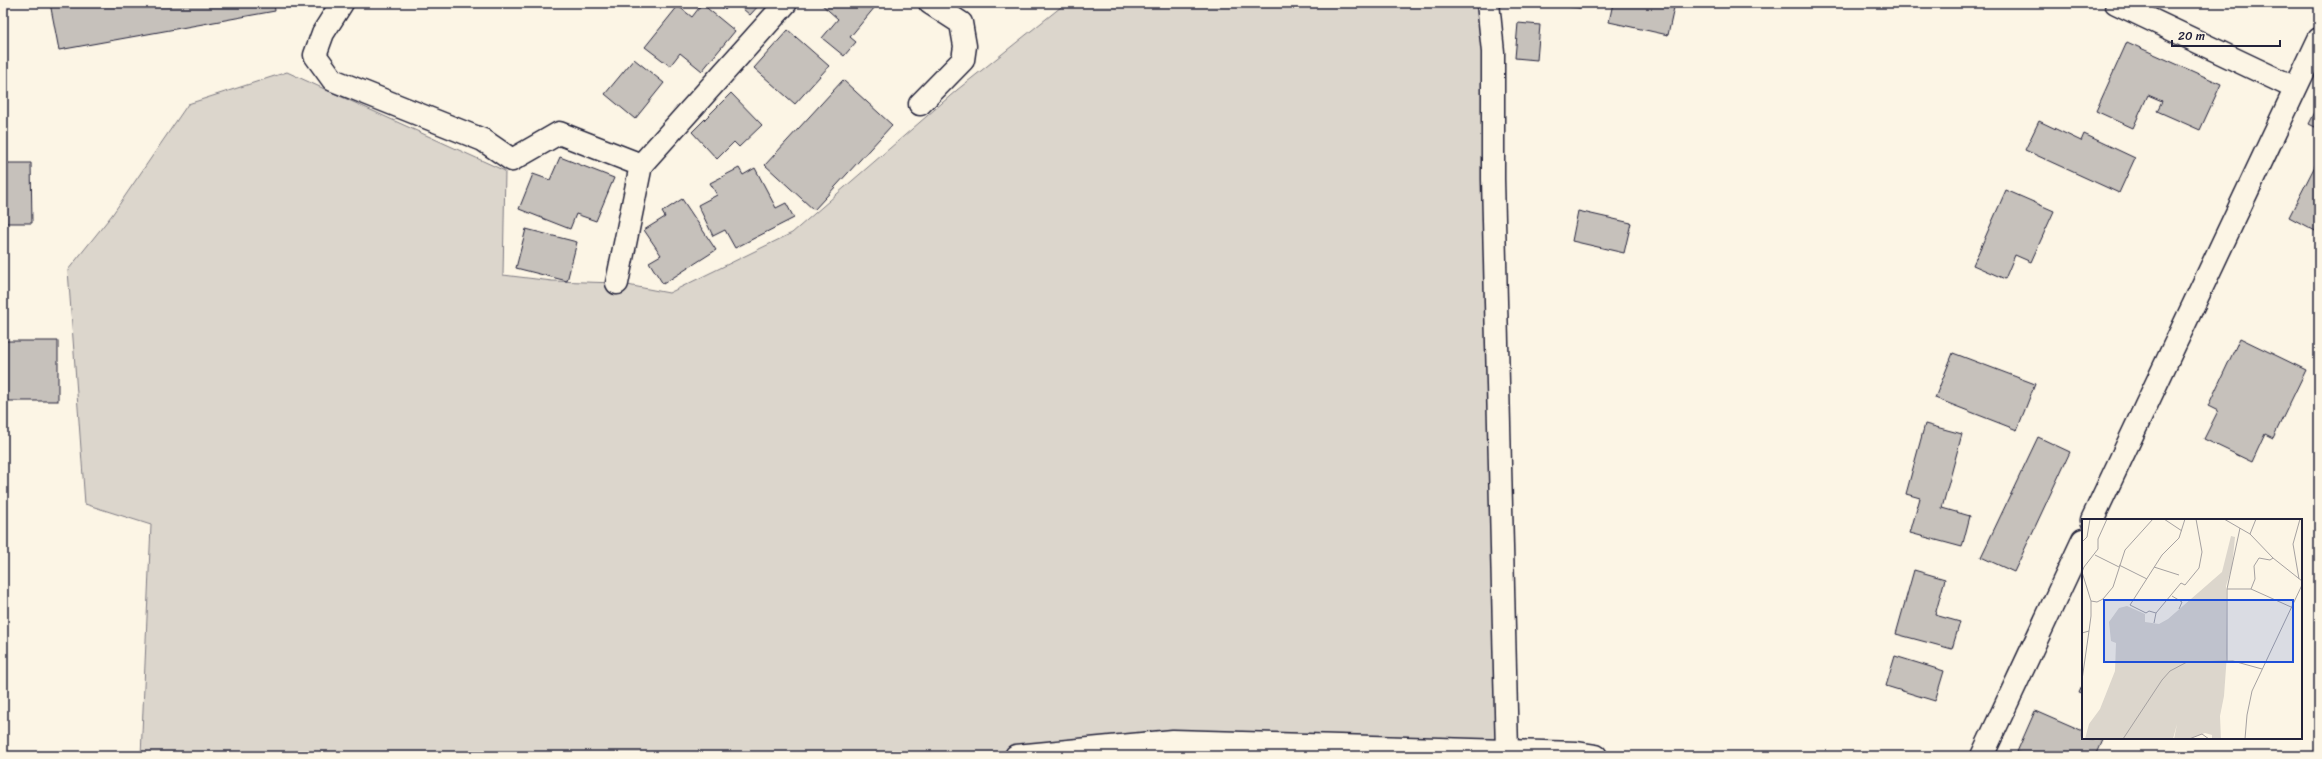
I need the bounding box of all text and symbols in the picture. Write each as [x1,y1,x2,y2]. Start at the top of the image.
scale bar [2172,22,2280,48]
text: 20 m [2178,25,2205,47]
inset map [2082,519,2302,739]

